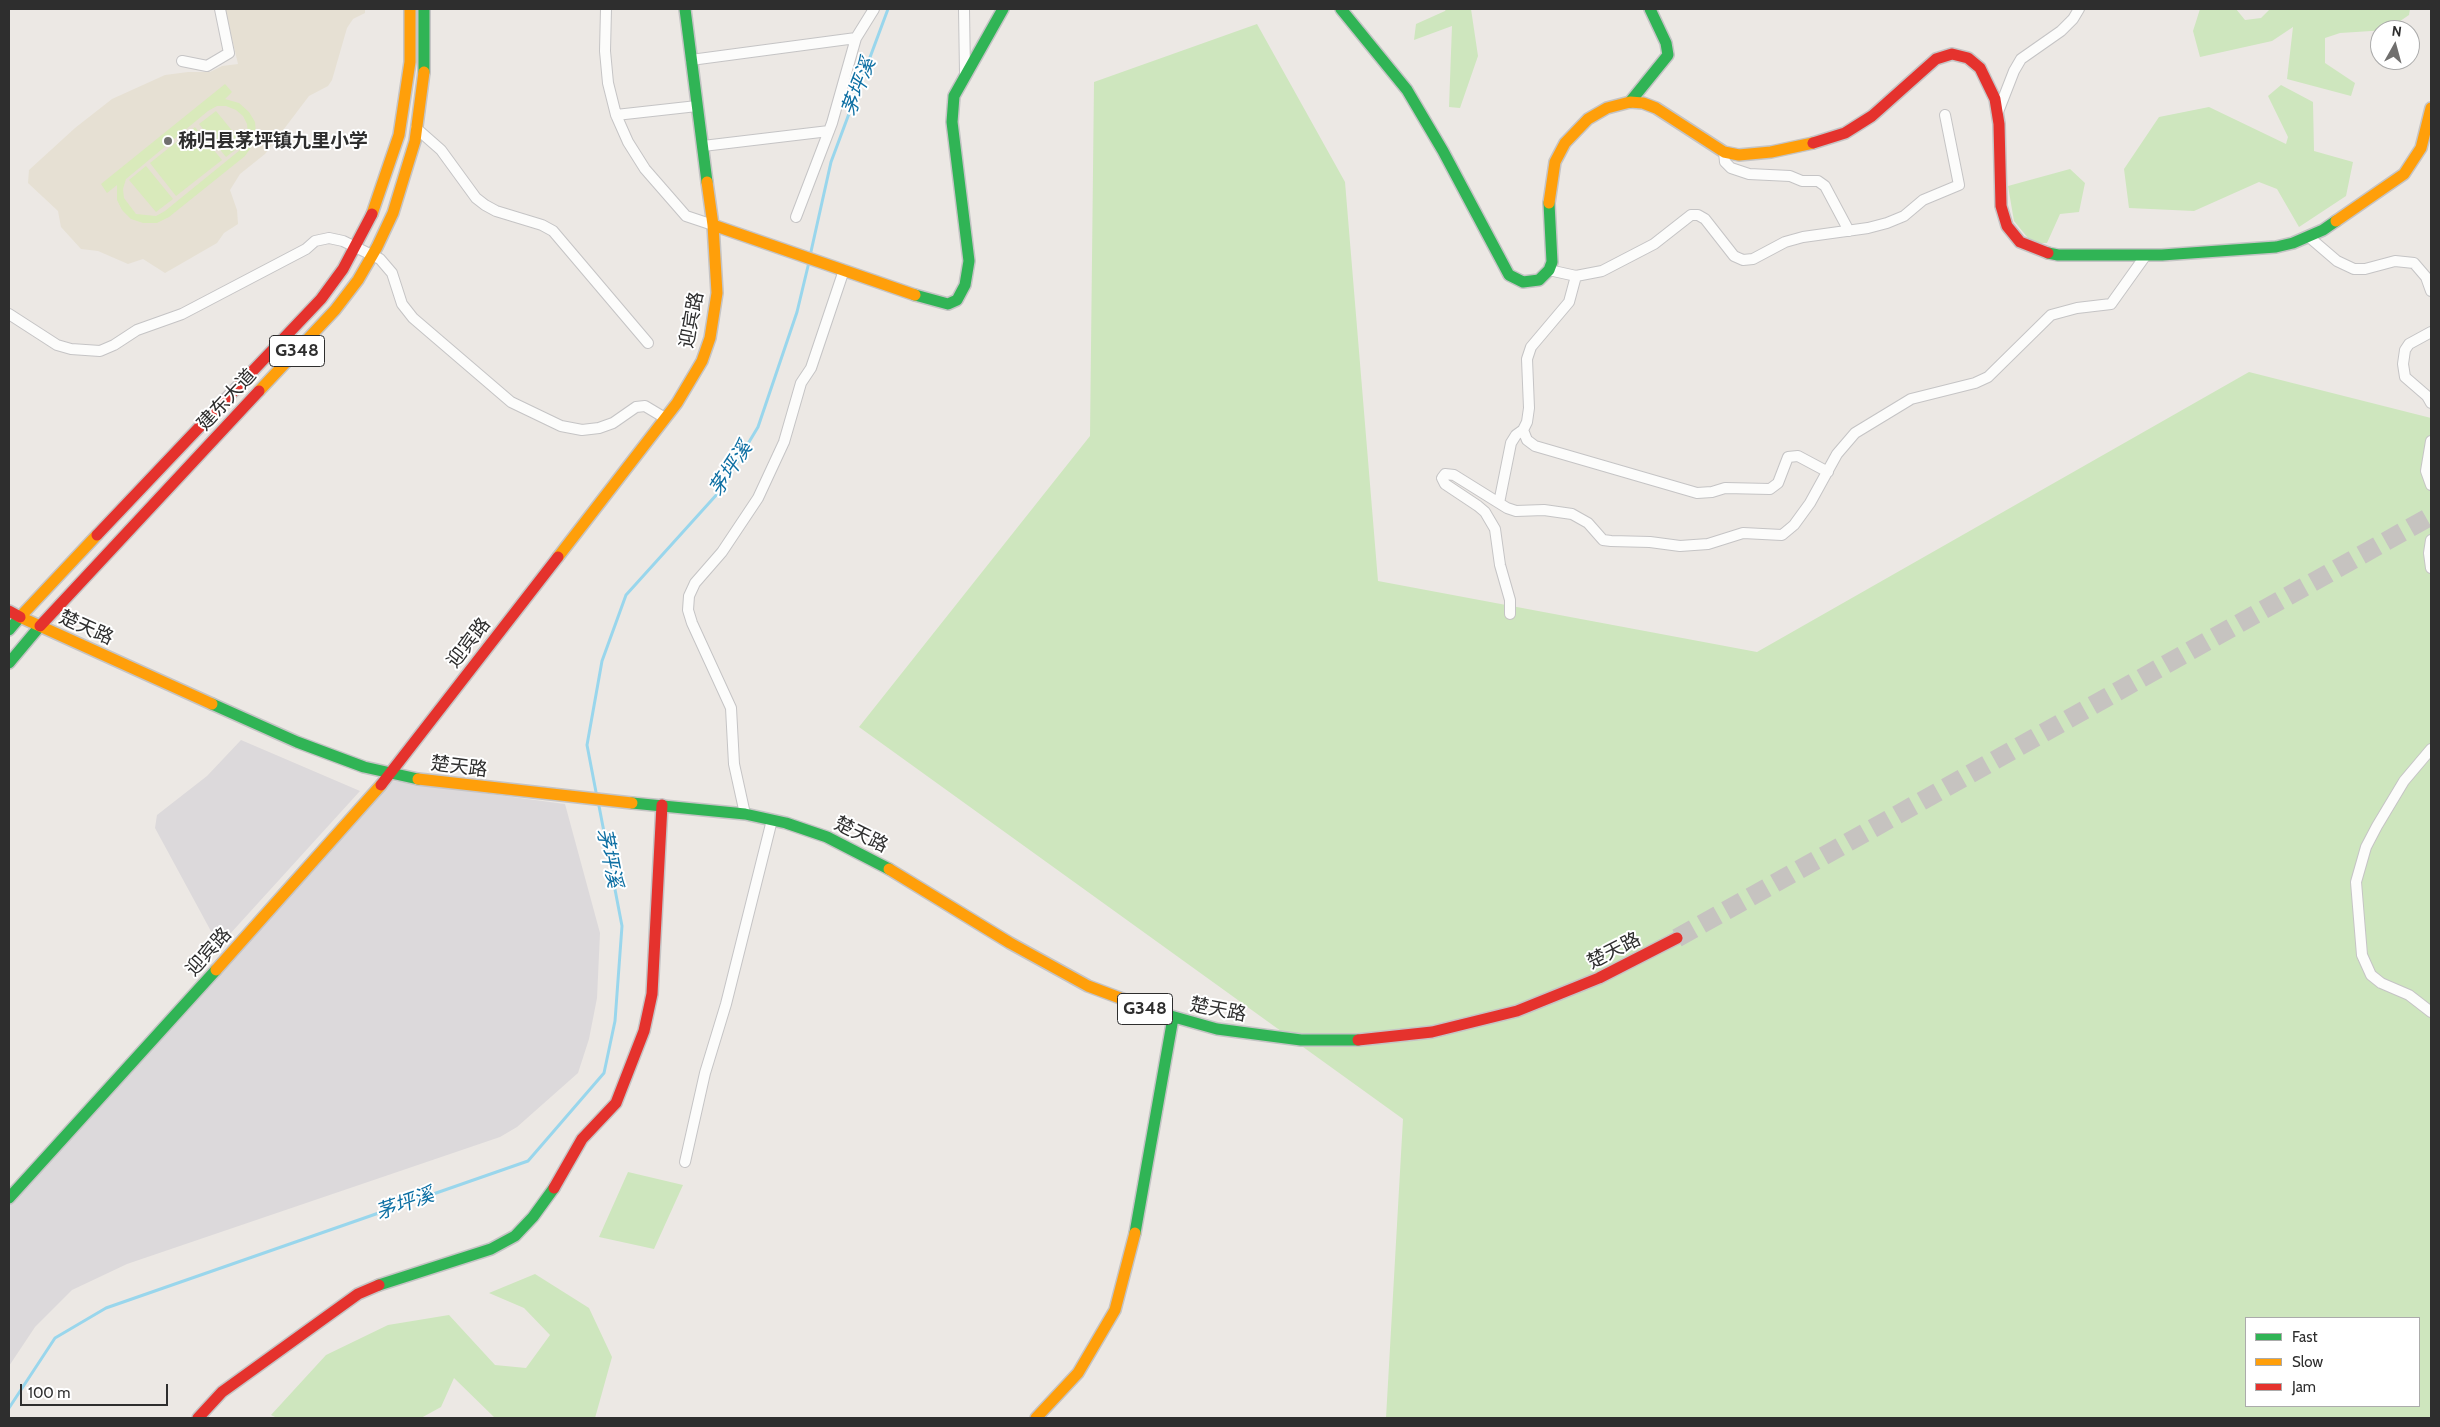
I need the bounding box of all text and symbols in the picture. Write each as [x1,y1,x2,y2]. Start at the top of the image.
north arrow [2370,20,2420,70]
text: N [2391,22,2403,41]
water label: 茅坪溪 [837,55,881,119]
place label: 秭归县茅坪镇九里小学 [178,130,368,152]
marker: 秭归县茅坪镇九里小学 [162,135,174,147]
street label: 迎宾路 [675,290,709,350]
road number: G348 [270,336,324,366]
street label: 建东大道 [193,364,261,436]
water label: 茅坪溪 [705,437,757,501]
street label: 楚天路 [55,606,117,650]
street label: 迎宾路 [442,614,496,672]
street label: 楚天路 [429,752,489,782]
street label: 楚天路 [830,812,892,858]
water label: 茅坪溪 [591,826,627,890]
street label: 迎宾路 [181,923,237,981]
street label: 楚天路 [1583,928,1645,974]
street label: 楚天路 [1188,993,1248,1027]
road number: G348 [1118,994,1172,1024]
water label: 茅坪溪 [373,1183,437,1225]
legend [2245,1317,2420,1407]
text: Fast [2292,1328,2317,1346]
text: Slow [2292,1353,2323,1371]
scale bar [22,1374,170,1406]
text: Jam [2292,1378,2316,1396]
text: 100 m [28,1384,70,1402]

